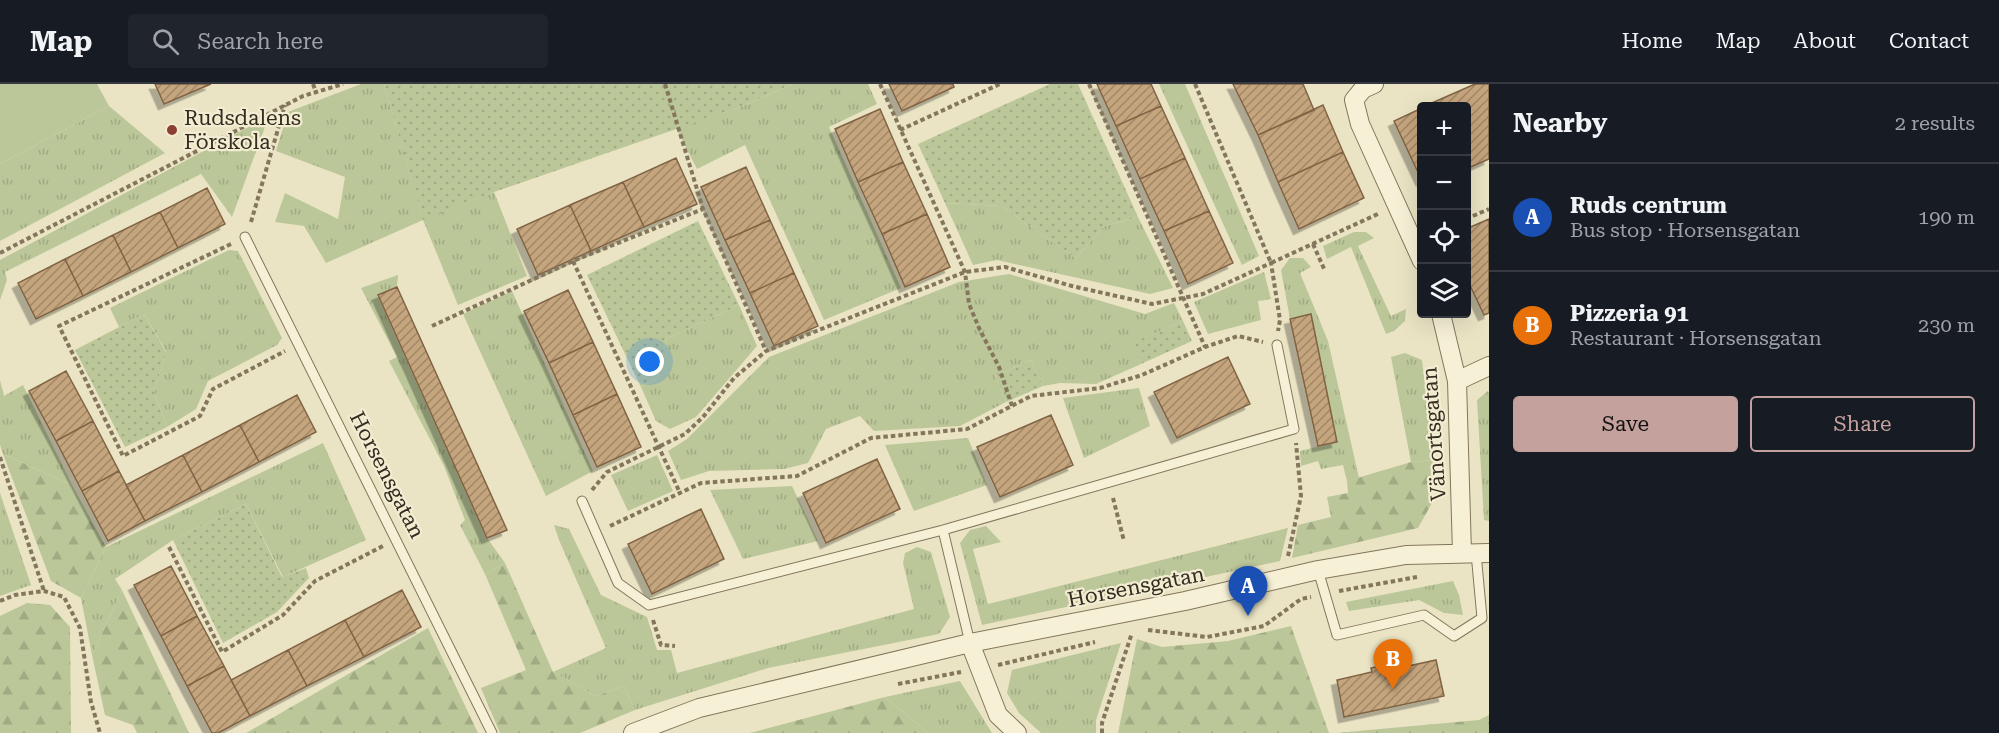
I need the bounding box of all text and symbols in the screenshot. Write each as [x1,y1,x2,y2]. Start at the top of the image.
search box [128,14,548,68]
text: Map [30,25,92,58]
icon: search [149,25,182,58]
text: Search here [197,29,323,54]
text: Home [1622,29,1683,53]
text: Map [1716,29,1761,53]
text: About [1794,29,1856,53]
text: Contact [1889,29,1969,53]
map controls [1417,102,1471,318]
button: + [1417,102,1471,156]
place label: Rudsdalens Förskola [184,106,301,154]
text: Nearby [1513,108,1607,138]
text: 2 results [1895,111,1975,135]
marker: Rudsdalens Förskola [165,123,179,137]
button: − [1417,156,1471,210]
text: Ruds centrum [1570,193,1727,218]
text: A [1525,205,1540,229]
text: 190 m [1918,205,1975,229]
button: locate [1417,210,1471,264]
text: Bus stop · Horsensgatan [1570,218,1800,242]
button: layers [1417,264,1471,318]
text: Pizzeria 91 [1570,301,1689,326]
text: B [1525,313,1540,337]
text: 230 m [1918,313,1975,337]
text: Restaurant · Horsensgatan [1570,326,1822,350]
your location [635,347,664,376]
street label: Vänortsgatan [1417,366,1451,502]
button: Save [1513,396,1738,452]
button: Share [1750,396,1975,452]
street label: Horsensgatan [345,408,429,543]
street label: Horsensgatan [1065,562,1207,612]
pin: A [1228,566,1268,616]
pin: B [1374,640,1412,689]

